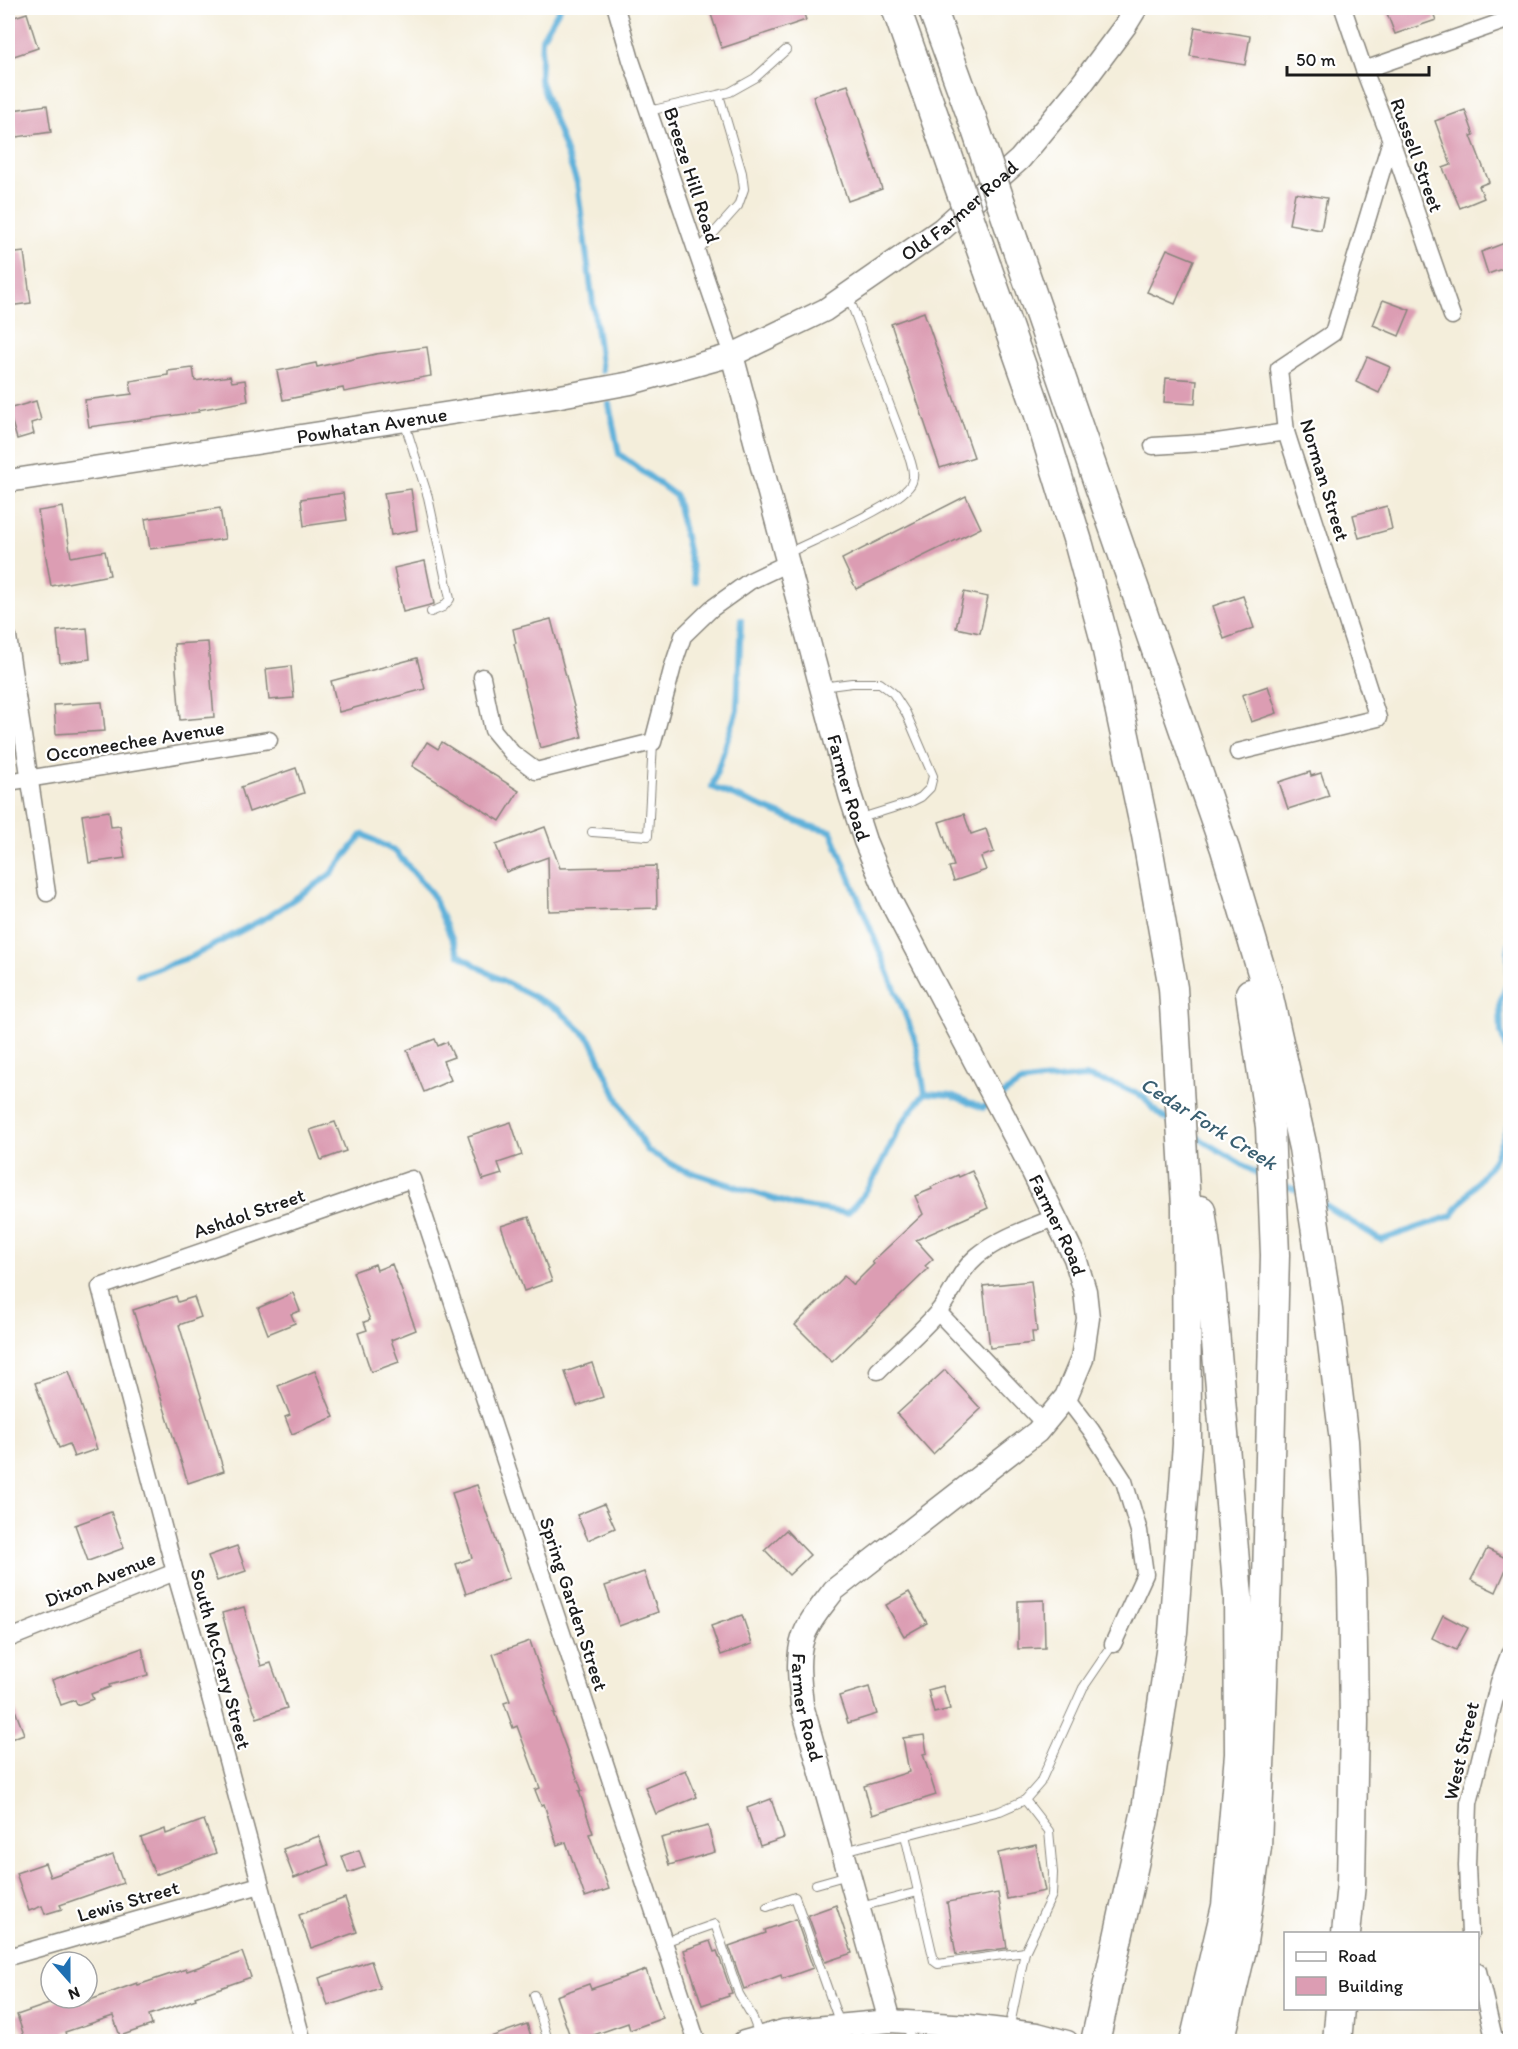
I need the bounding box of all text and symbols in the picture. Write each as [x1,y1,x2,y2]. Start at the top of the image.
scale bar [1287,39,1430,77]
text: 50 m [1296,49,1336,71]
street label: Russell Street [1385,95,1449,215]
street label: Breeze Hill Road [659,104,725,246]
street label: Old Farmer Road [896,155,1023,266]
street label: Powhatan Avenue [295,402,449,449]
street label: Norman Street [1295,416,1355,544]
street label: Occoneechee Avenue [44,715,226,767]
street label: Farmer Road [822,732,876,844]
water label: Cedar Fork Creek [1136,1071,1283,1175]
street label: Farmer Road [1024,1170,1092,1279]
street label: Ashdol Street [190,1183,308,1243]
street label: Spring Garden Street [535,1514,613,1694]
street label: Dixon Avenue [41,1546,159,1612]
street label: South McCrary Street [185,1566,257,1752]
street label: Farmer Road [787,1652,829,1764]
street label: West Street [1438,1699,1484,1802]
street label: Lewis Street [74,1875,182,1927]
legend [1284,1932,1479,2010]
text: Road [1338,1945,1377,1967]
north arrow [39,1950,99,2010]
text: Building [1338,1975,1404,1997]
text: N [66,1983,83,2004]

